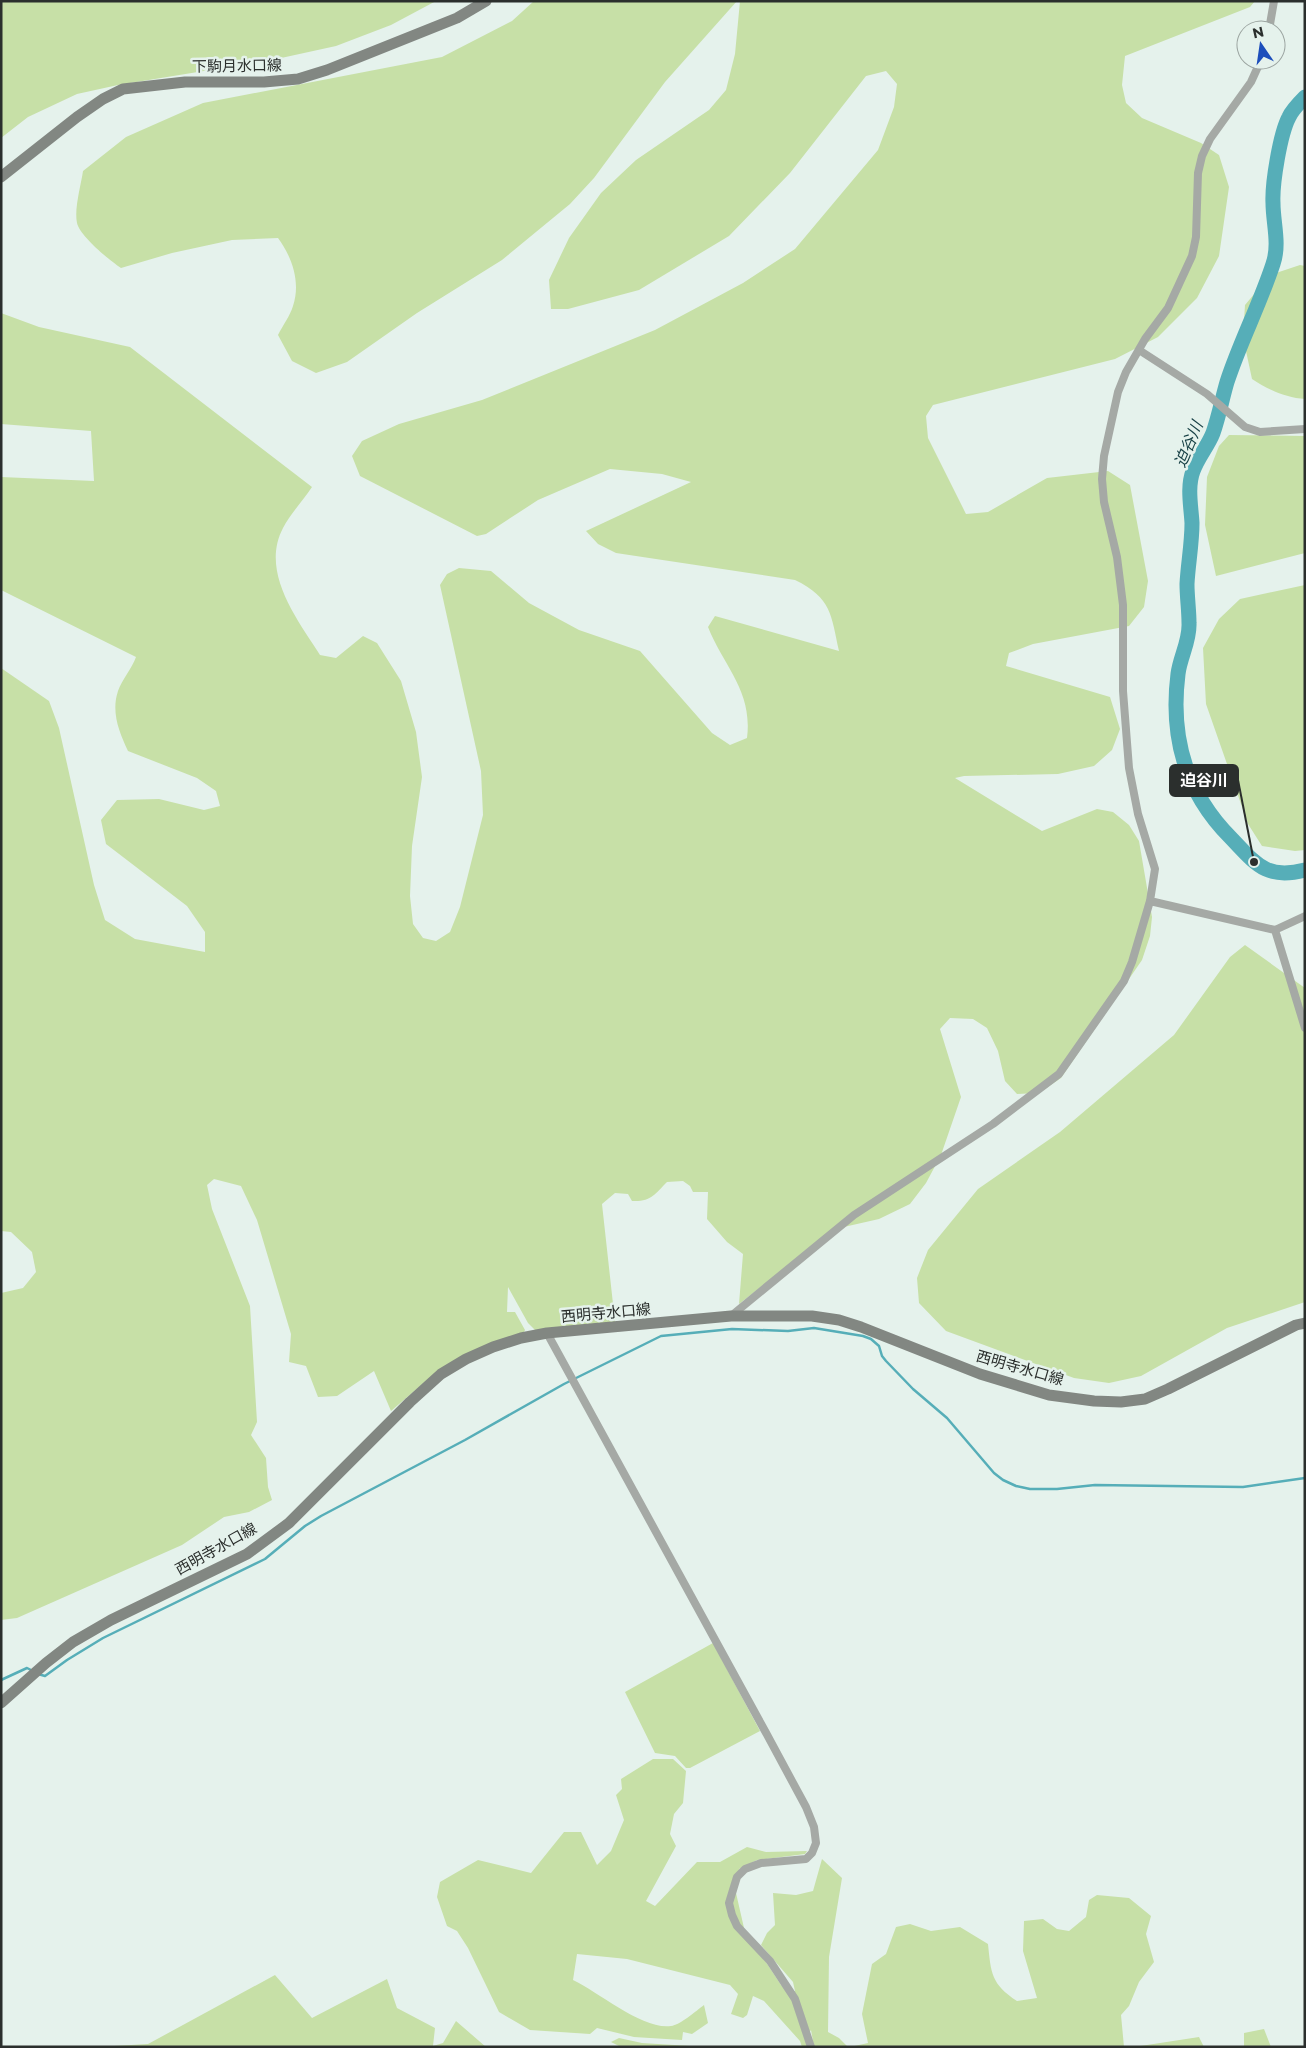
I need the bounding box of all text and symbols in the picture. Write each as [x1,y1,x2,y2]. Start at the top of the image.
north arrow [1236,20,1286,70]
text: N [1251,22,1266,42]
street label: 下駒月水口線 [192,55,282,76]
water label: 迫谷川 [1170,417,1207,470]
callout: 迫谷川 [1170,765,1238,796]
text: 迫谷川 [1180,771,1228,790]
street label: 西明寺水口線 [560,1299,652,1326]
street label: 西明寺水口線 [974,1346,1066,1389]
street label: 西明寺水口線 [172,1518,260,1579]

